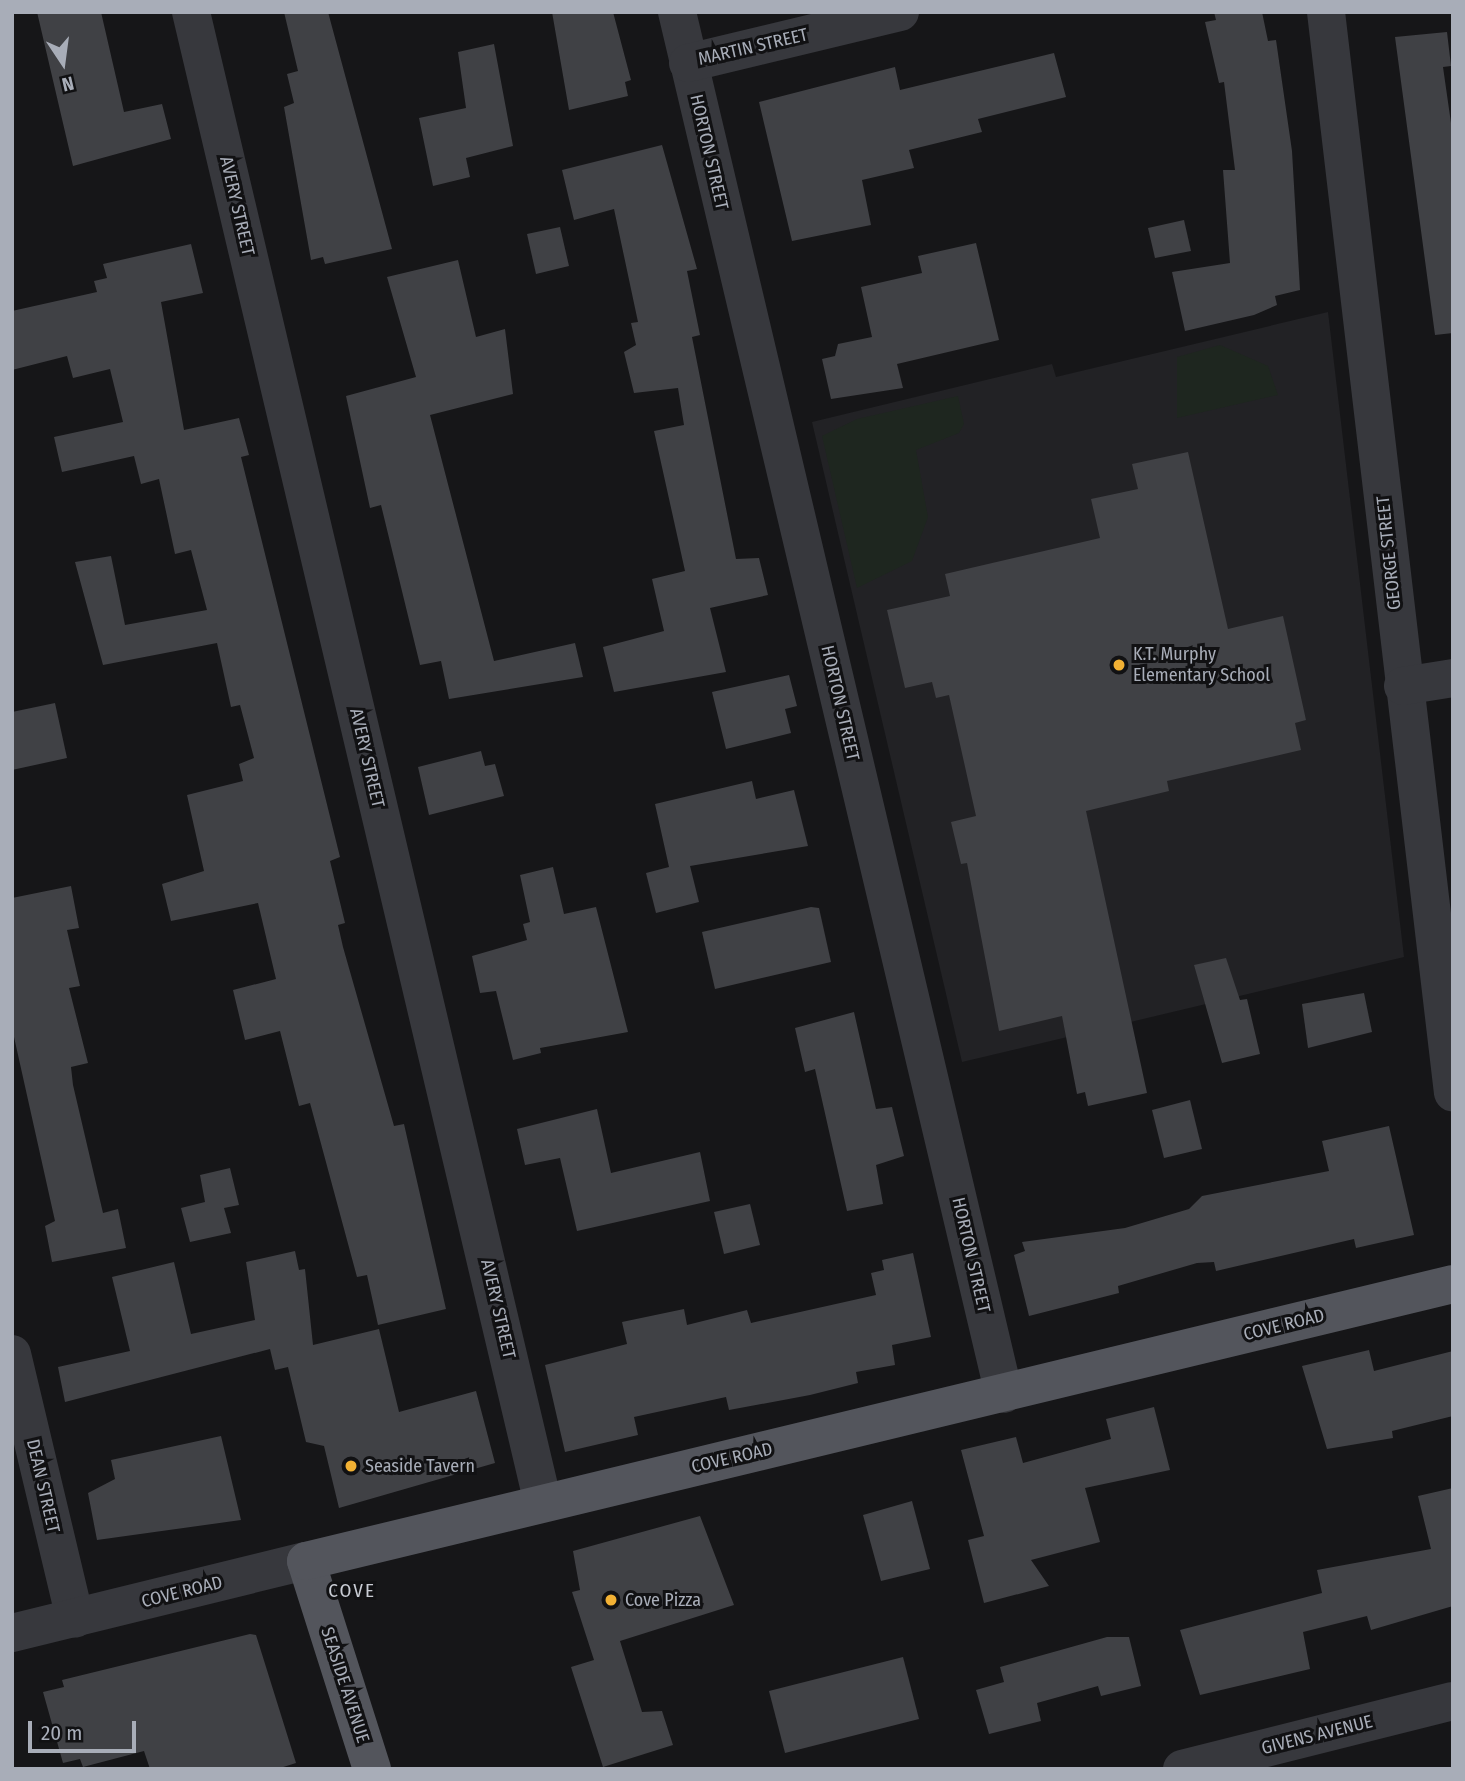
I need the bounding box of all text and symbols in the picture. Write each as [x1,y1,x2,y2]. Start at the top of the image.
street label: MARTIN STREET [696,24,810,70]
north arrow [28,28,98,98]
text: N [60,71,76,96]
street label: HORTON STREET [685,92,733,212]
street label: AVERY STREET [215,154,259,258]
street label: GEORGE STREET [1372,495,1406,611]
street label: HORTON STREET [816,643,864,763]
place label: K.T. Murphy Elementary School [1133,644,1270,686]
marker: K.T. Murphy Elementary School [1111,657,1127,673]
street label: AVERY STREET [345,706,389,810]
street label: HORTON STREET [947,1195,995,1315]
street label: AVERY STREET [476,1257,520,1361]
street label: COVE ROAD [1241,1305,1327,1345]
street label: DEAN STREET [22,1437,64,1535]
street label: COVE ROAD [689,1438,775,1478]
place label: Seaside Tavern [365,1455,475,1477]
marker: Seaside Tavern [343,1458,359,1474]
street label: COVE ROAD [139,1572,225,1612]
district label: COVE [329,1580,375,1602]
place label: Cove Pizza [625,1589,701,1611]
marker: Cove Pizza [603,1592,619,1608]
street label: SEASIDE AVENUE [316,1624,374,1746]
scale bar [32,1708,140,1752]
street label: GIVENS AVENUE [1259,1711,1375,1759]
text: 20 m [41,1720,82,1746]

